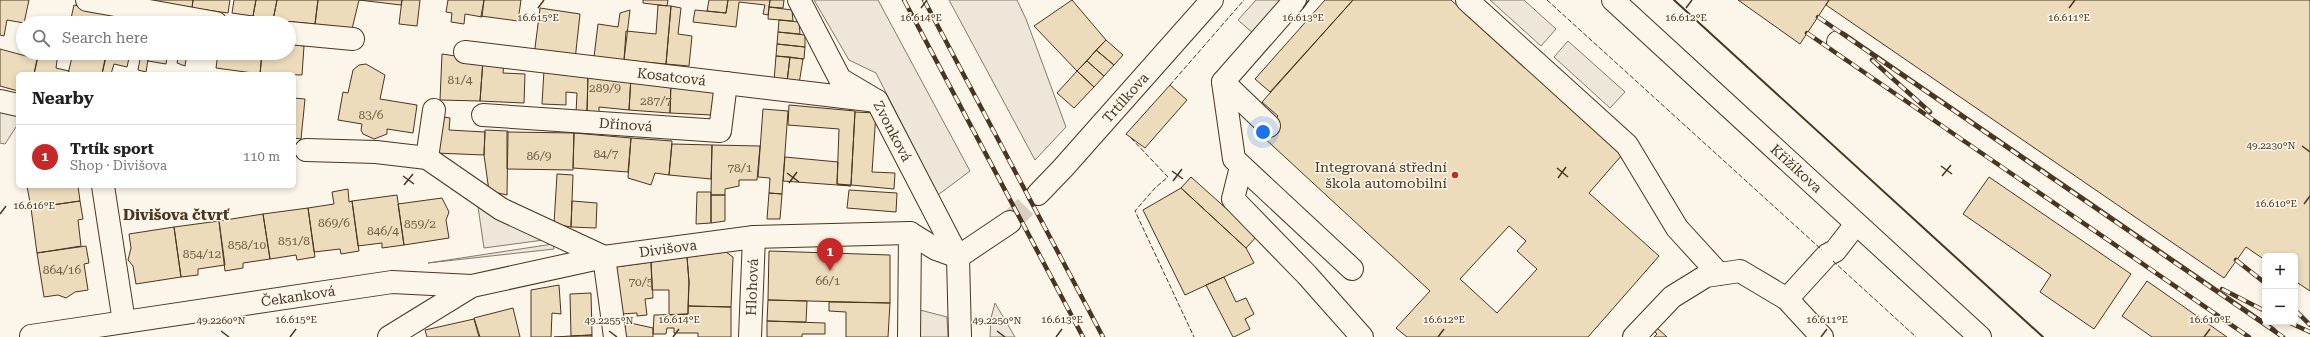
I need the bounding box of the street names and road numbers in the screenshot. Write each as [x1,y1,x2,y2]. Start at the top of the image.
street label: Kosatcová [636,65,707,89]
street label: Trtílkova [1099,69,1152,126]
street label: Zvonková [870,98,915,165]
street label: Dřínová [598,115,653,134]
street label: Křižíkova [1768,141,1826,196]
street label: Divišova [638,237,698,260]
street label: Hlohová [743,258,761,316]
street label: Čekanková [260,283,337,309]

